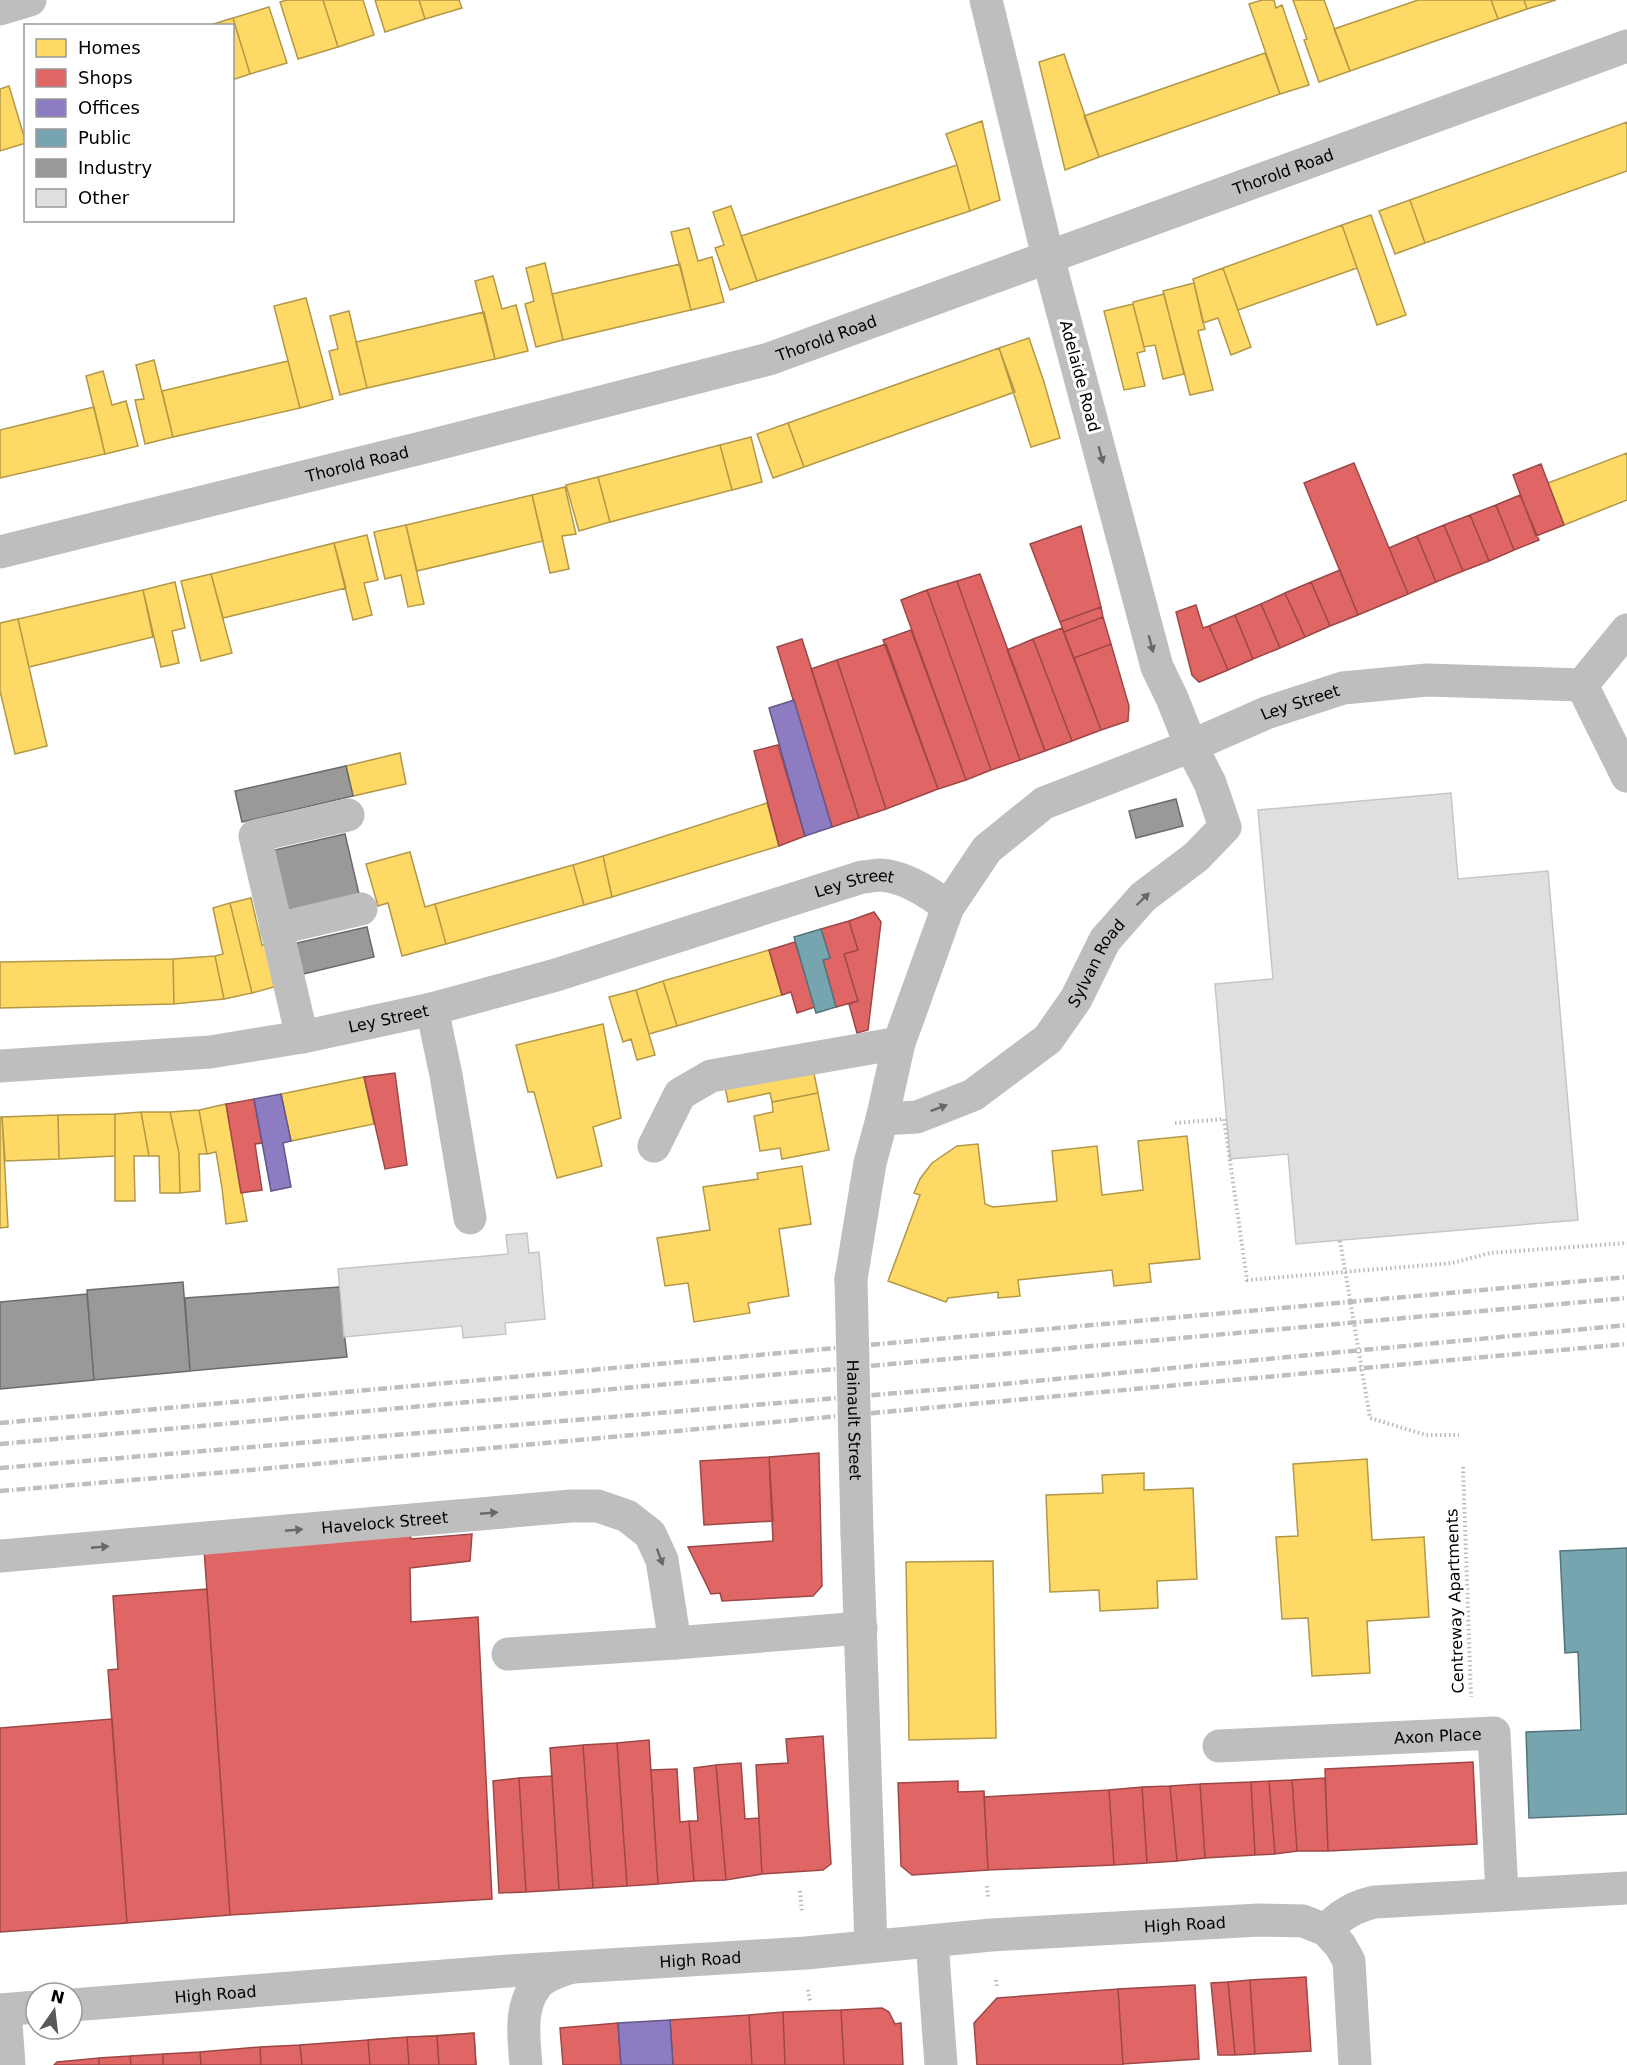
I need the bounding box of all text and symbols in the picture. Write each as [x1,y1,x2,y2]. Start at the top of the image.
legend [24,24,234,222]
text: Homes [78,37,141,58]
text: Shops [78,67,133,88]
text: Offices [78,97,140,118]
text: Public [78,127,131,148]
street label: Thorold Road [1229,144,1336,199]
text: Industry [78,157,152,178]
text: Other [78,187,130,208]
street label: Thorold Road [773,311,879,365]
street label: Adelaide Road [1056,318,1104,434]
street label: Thorold Road [303,442,411,486]
one-way arrow [1097,447,1106,465]
one-way arrow [1146,635,1156,653]
street label: Ley Street [1257,680,1342,724]
street label: Ley Street [812,865,896,901]
one-way arrow [1135,893,1149,907]
street label: Sylvan Road [1064,915,1129,1011]
street label: Ley Street [346,1001,430,1036]
one-way arrow [930,1103,948,1113]
street label: Hainault Street [843,1359,865,1481]
street label: Havelock Street [320,1507,449,1537]
one-way arrow [479,1508,498,1518]
street label: Centreway Apartments [1442,1508,1468,1694]
one-way arrow [285,1525,304,1535]
one-way arrow [91,1542,110,1552]
one-way arrow [656,1549,666,1567]
street label: Axon Place [1394,1724,1482,1747]
street label: High Road [1143,1912,1226,1936]
street label: High Road [659,1947,742,1971]
north arrow [24,1981,84,2041]
street label: High Road [174,1981,257,2006]
text: N [49,1986,66,2008]

